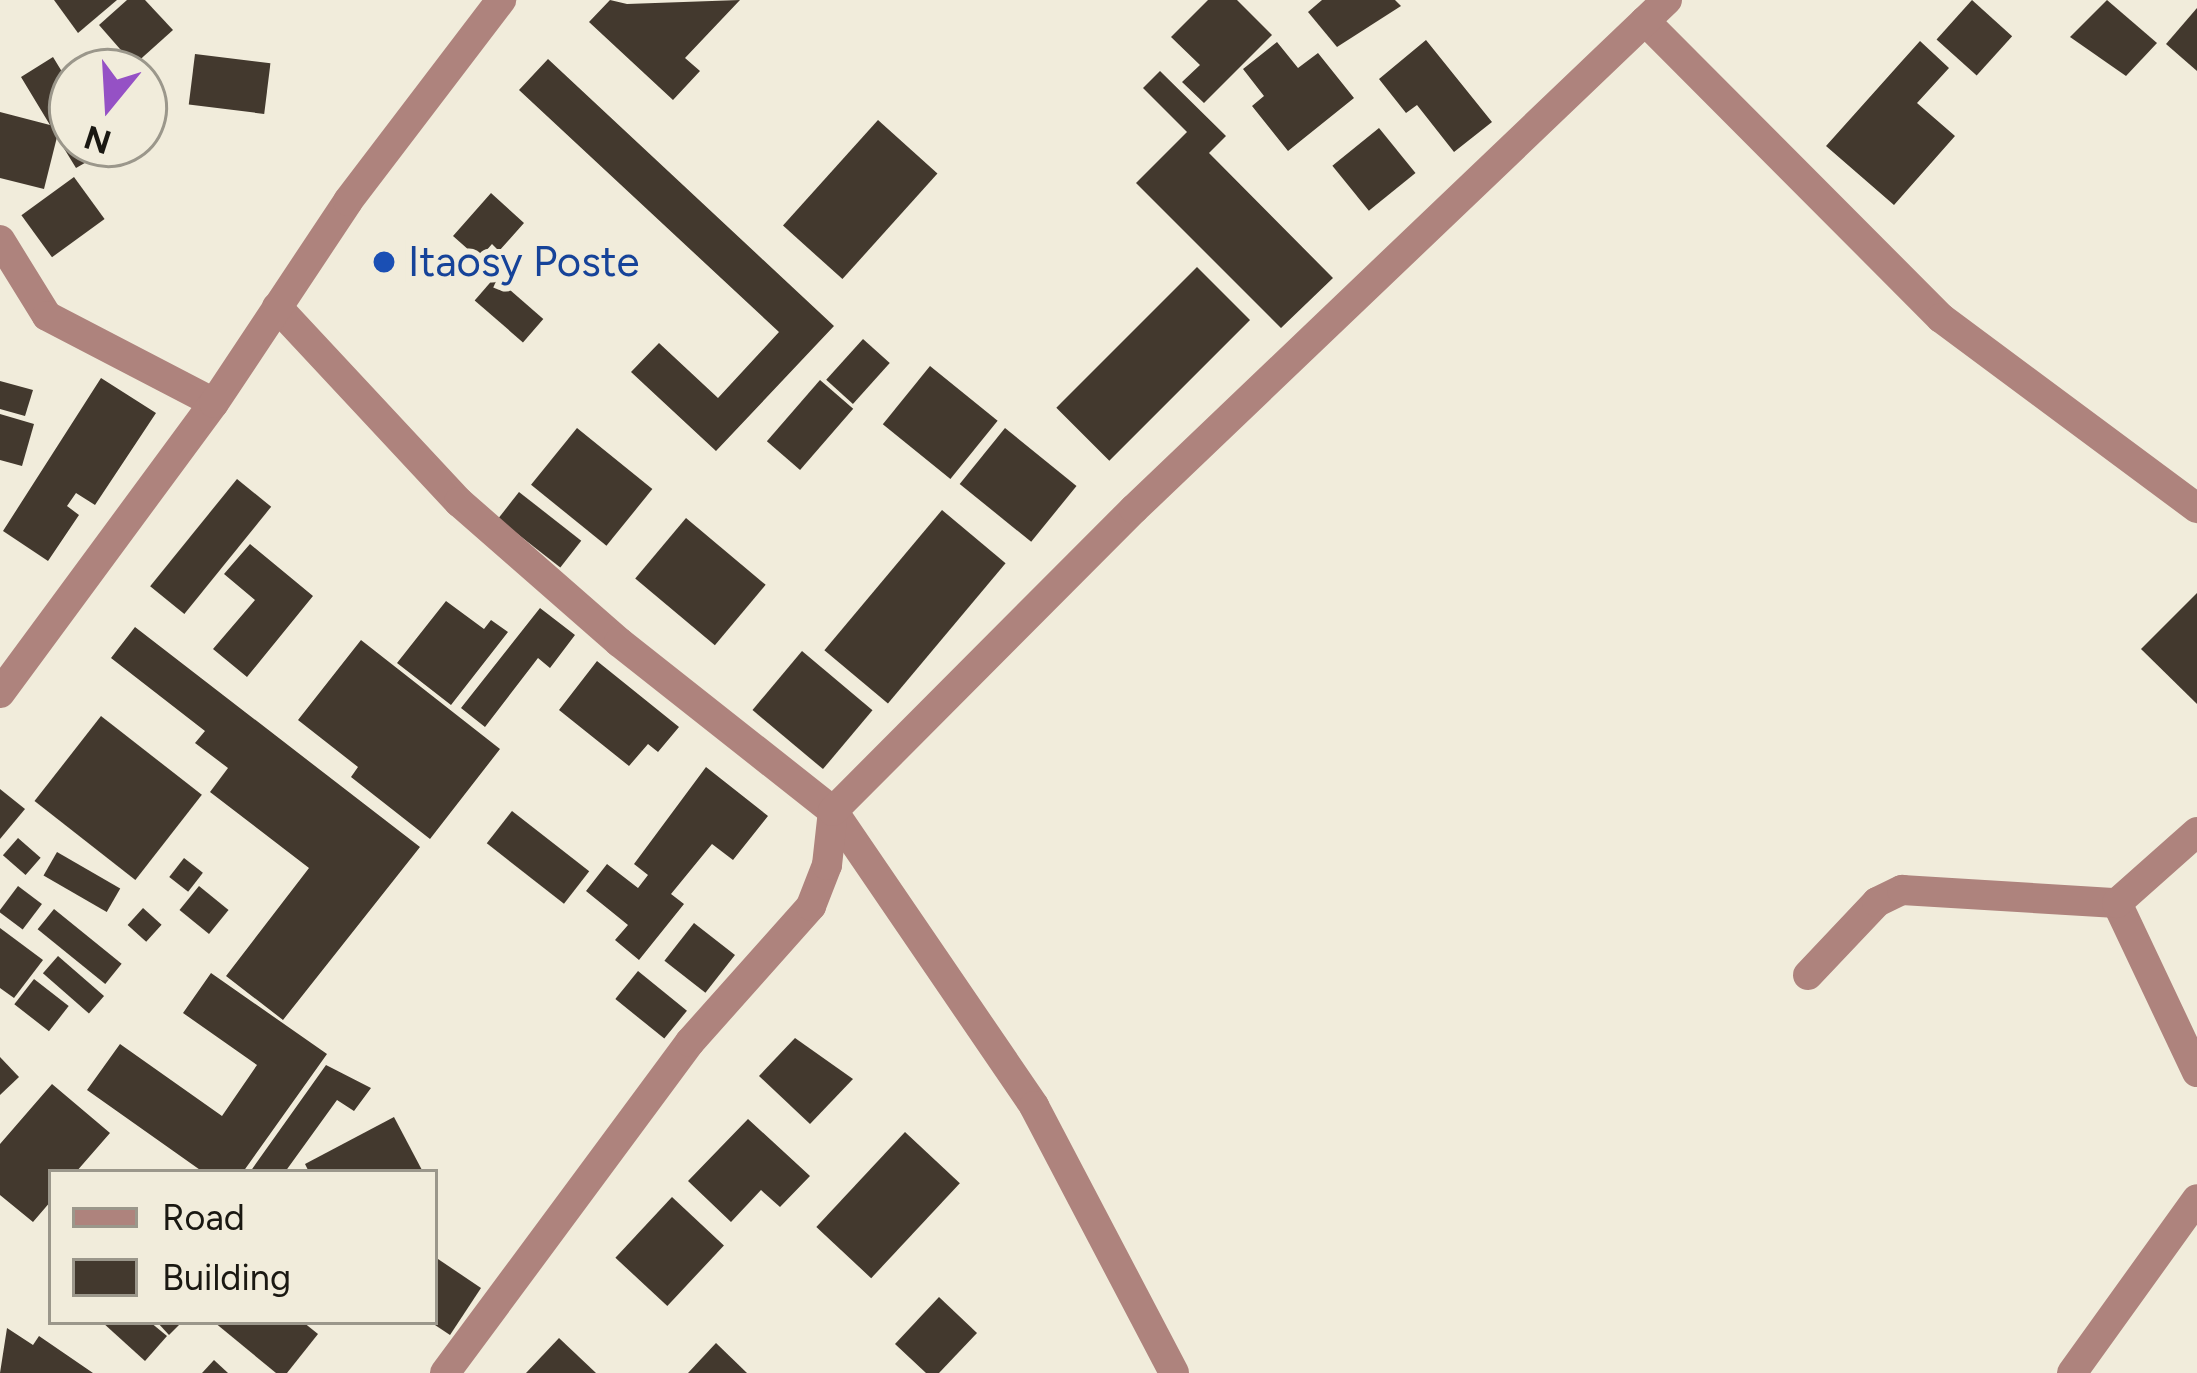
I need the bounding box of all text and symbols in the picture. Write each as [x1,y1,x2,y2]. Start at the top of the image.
north arrow [48,48,168,168]
text: N [79,117,116,162]
place label: Itaosy Poste [408,237,640,287]
marker: Itaosy Poste [371,249,397,275]
legend [48,1169,438,1325]
text: Road [162,1196,245,1239]
text: Building [162,1256,291,1299]

